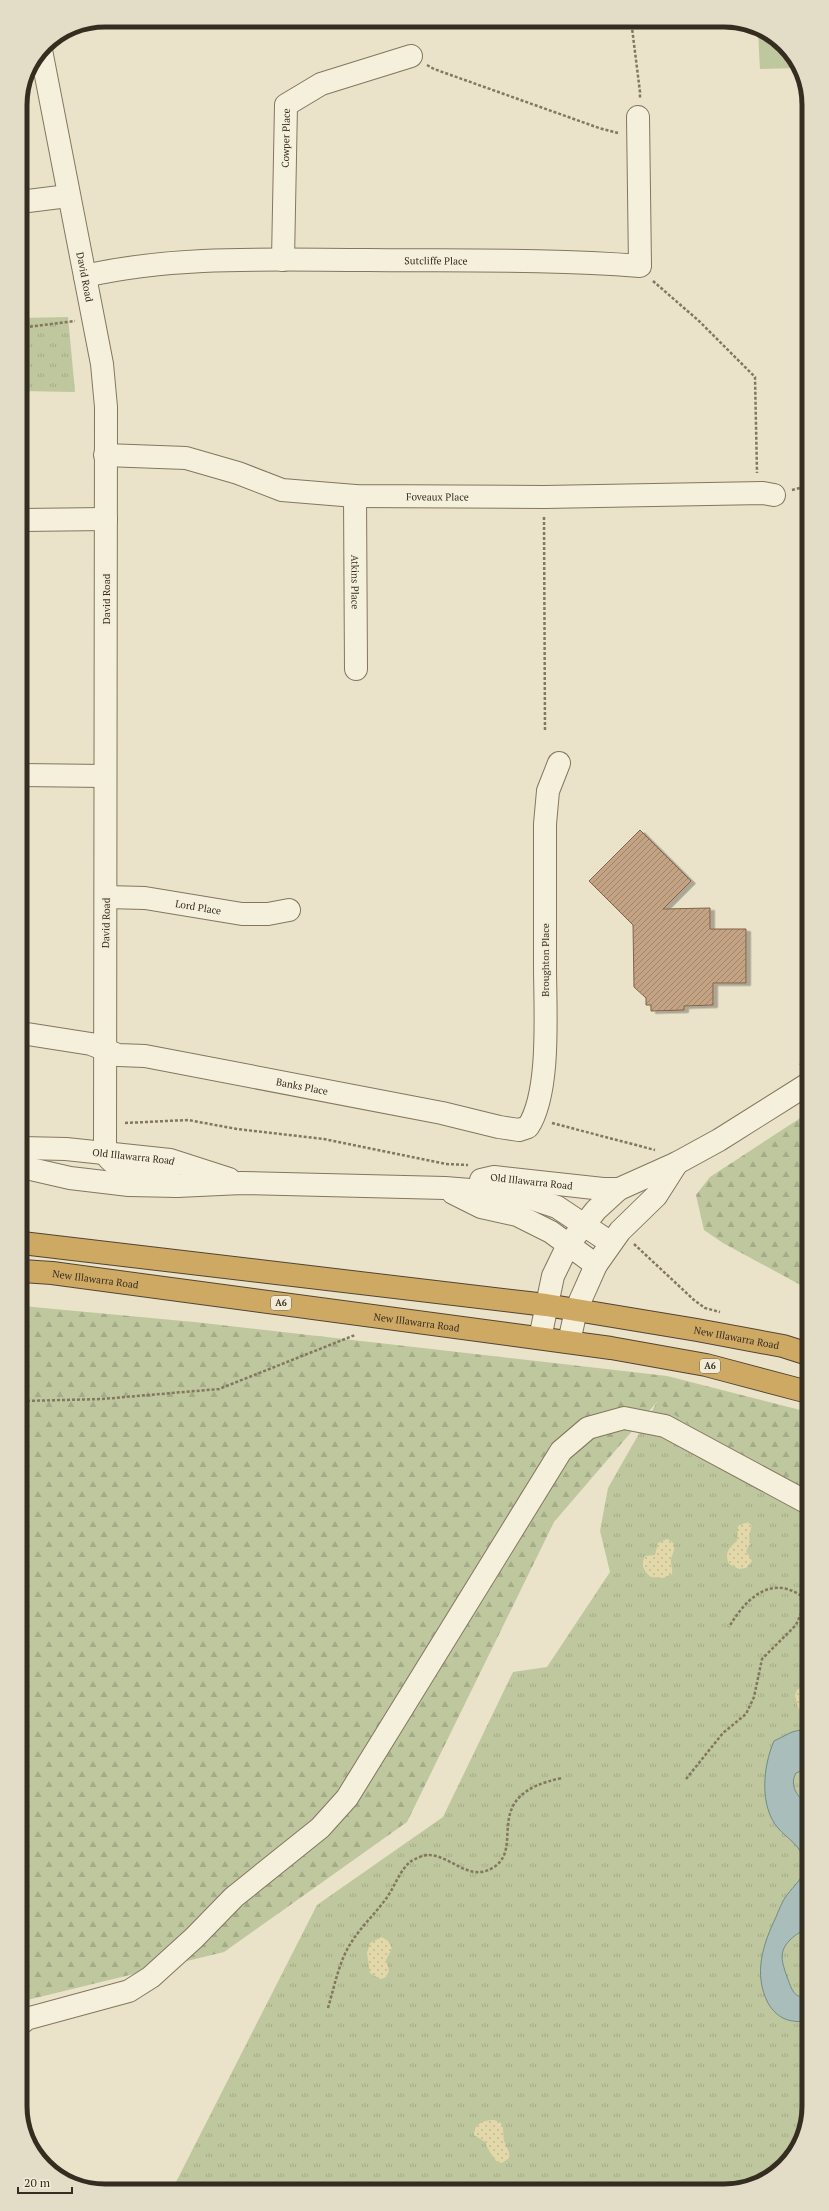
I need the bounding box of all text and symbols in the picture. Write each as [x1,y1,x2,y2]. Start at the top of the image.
street label: Cowper Place [278,108,292,168]
street label: David Road [74,251,96,303]
street label: Sutcliffe Place [404,254,468,267]
street label: Foveaux Place [406,490,469,503]
street label: Atkins Place [349,555,362,609]
street label: David Road [100,573,113,624]
street label: David Road [99,897,113,948]
street label: Lord Place [174,897,222,917]
street label: Broughton Place [539,923,552,997]
street label: Banks Place [275,1075,329,1097]
street label: Old Illawarra Road [92,1145,177,1168]
street label: Old Illawarra Road [489,1170,574,1192]
street label: New Illawarra Road [52,1267,140,1291]
road number: A6 [271,1296,291,1310]
street label: New Illawarra Road [373,1310,461,1334]
street label: New Illawarra Road [693,1323,781,1352]
road number: A6 [700,1359,720,1373]
scale bar [18,2169,72,2195]
text: 20 m [24,2175,51,2190]

